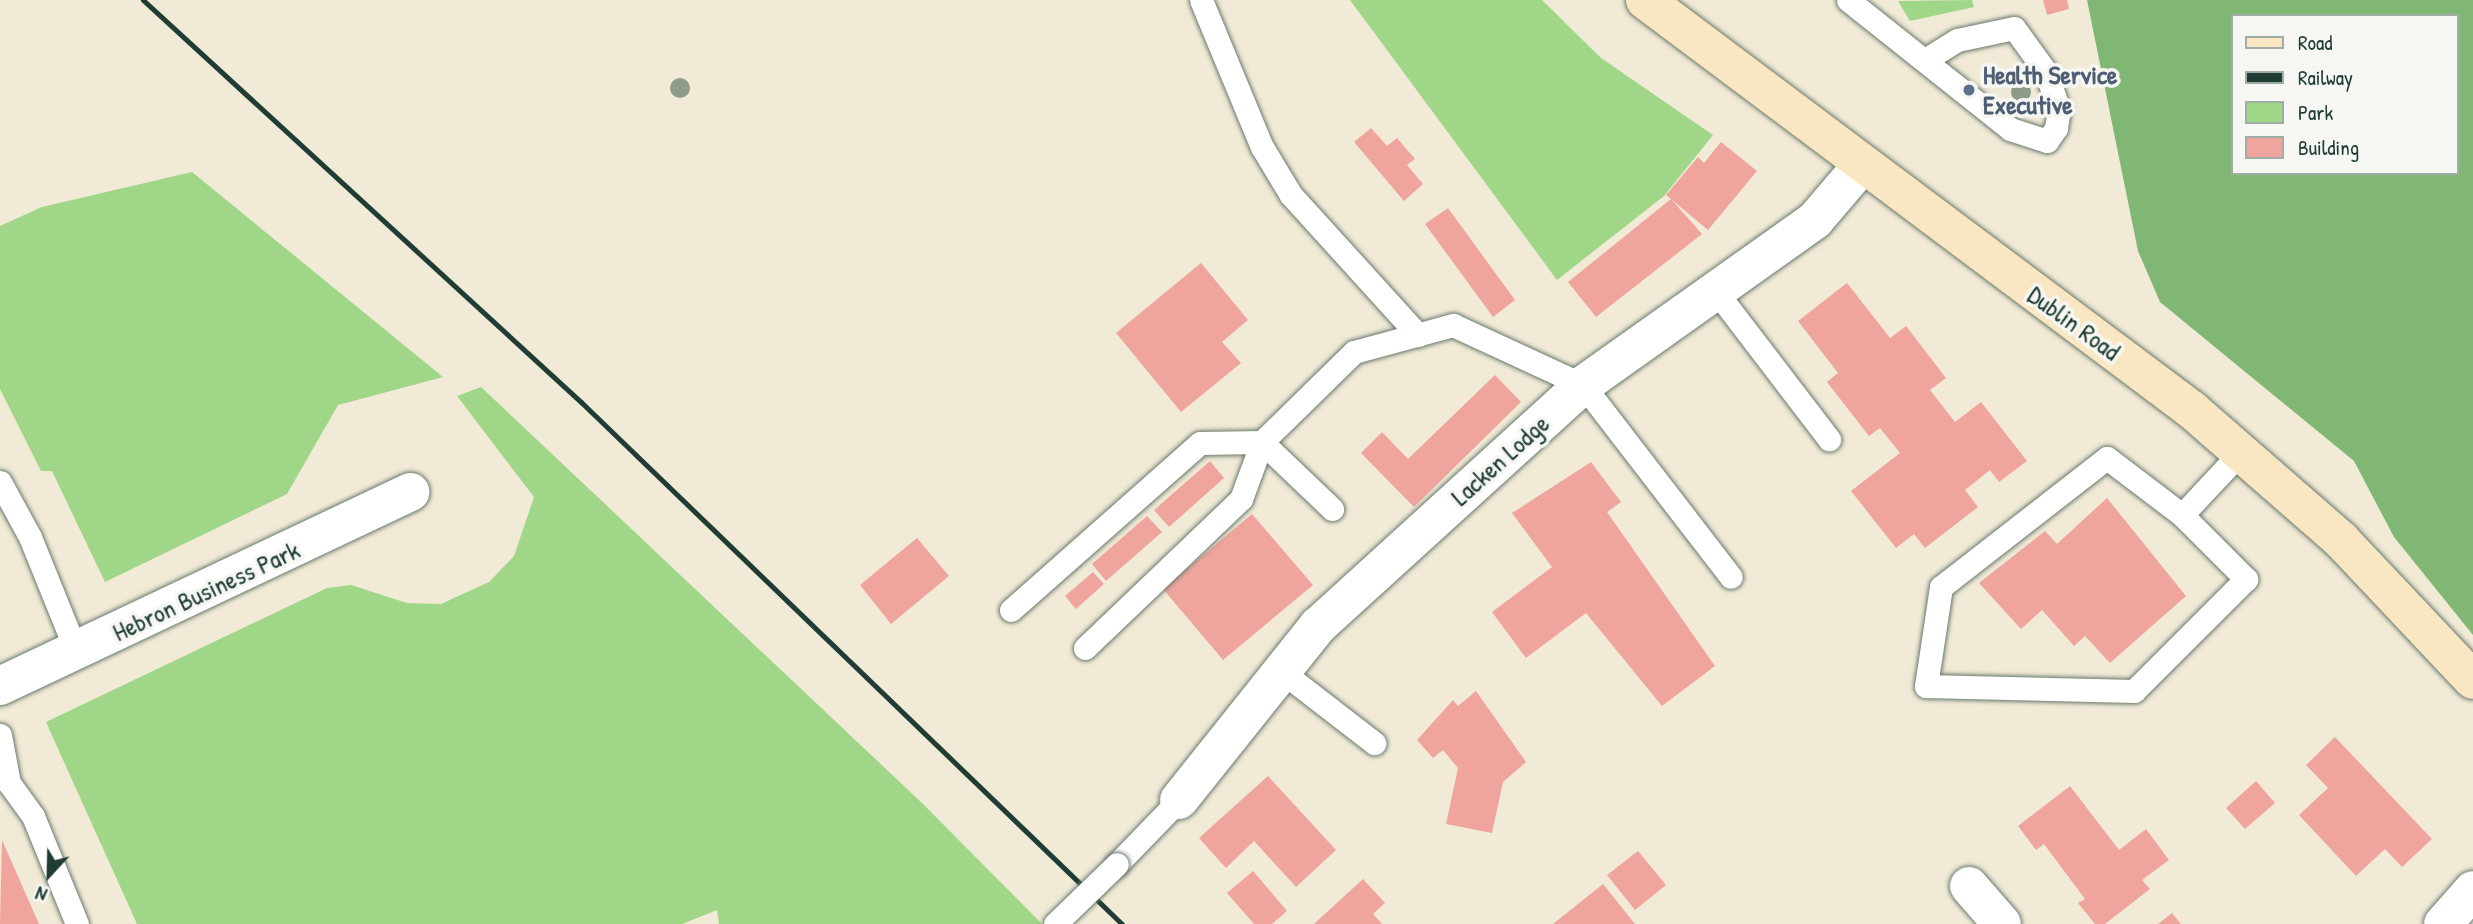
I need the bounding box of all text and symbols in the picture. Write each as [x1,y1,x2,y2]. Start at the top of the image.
legend [2232,14,2459,175]
text: Road [2298,28,2332,57]
place label: Health Service Executive [1983,59,2117,120]
text: Railway [2298,63,2353,92]
marker: Health Service Executive [1961,82,1977,98]
text: Park [2298,98,2333,127]
text: Building [2298,133,2359,162]
street label: Dublin Road [2022,279,2126,367]
street label: Lacken Lodge [1445,408,1555,512]
street label: Hebron Business Park [108,534,304,648]
north arrow [14,840,84,910]
text: N [32,881,51,908]

